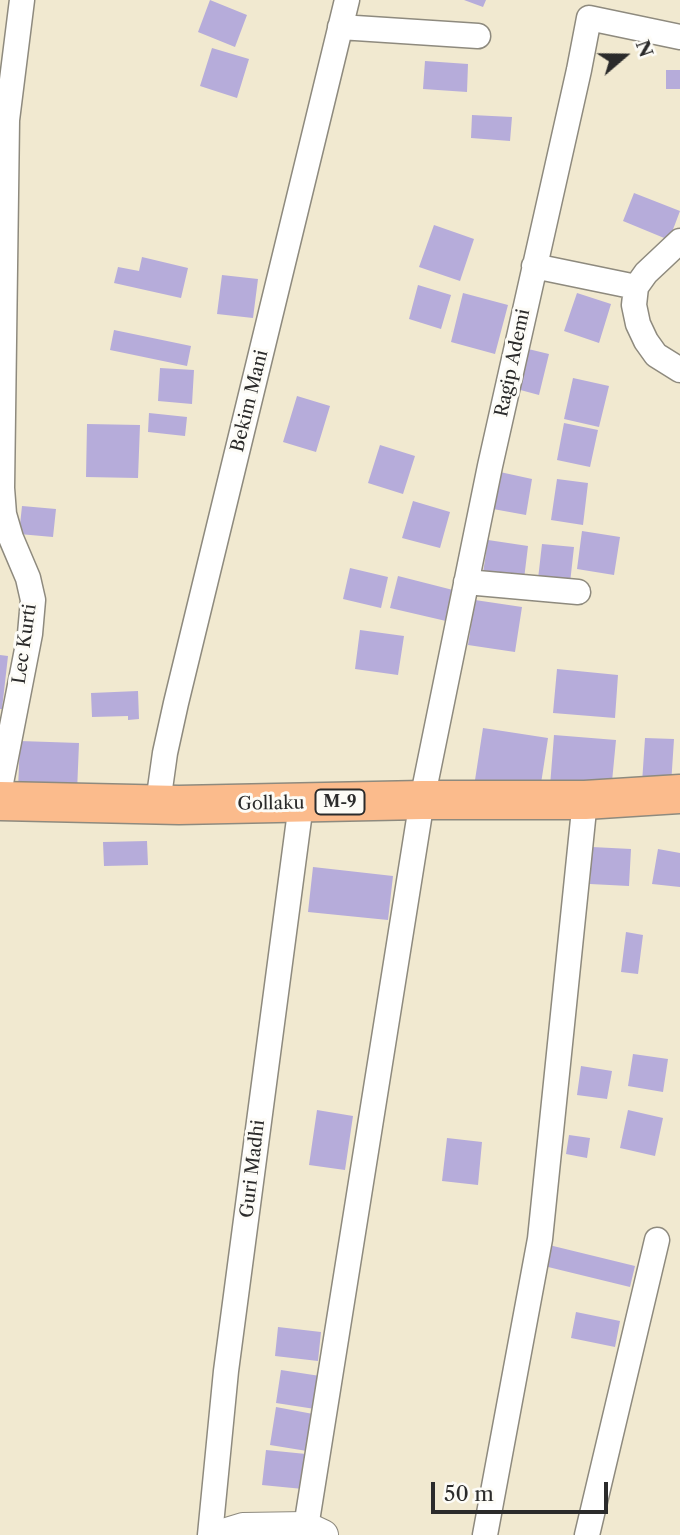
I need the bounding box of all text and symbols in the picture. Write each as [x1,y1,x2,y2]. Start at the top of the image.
north arrow [589,21,659,91]
text: N [631,37,658,60]
street label: Ragip Ademi [491,307,535,419]
street label: Bekim Mani [227,348,273,454]
street label: Lec Kurti [9,603,41,685]
road number: M-9 [316,790,364,814]
street label: Gollaku [237,793,305,815]
street label: Guri Madhi [236,1119,270,1219]
scale bar [435,1468,612,1512]
text: 50 m [444,1481,494,1506]

